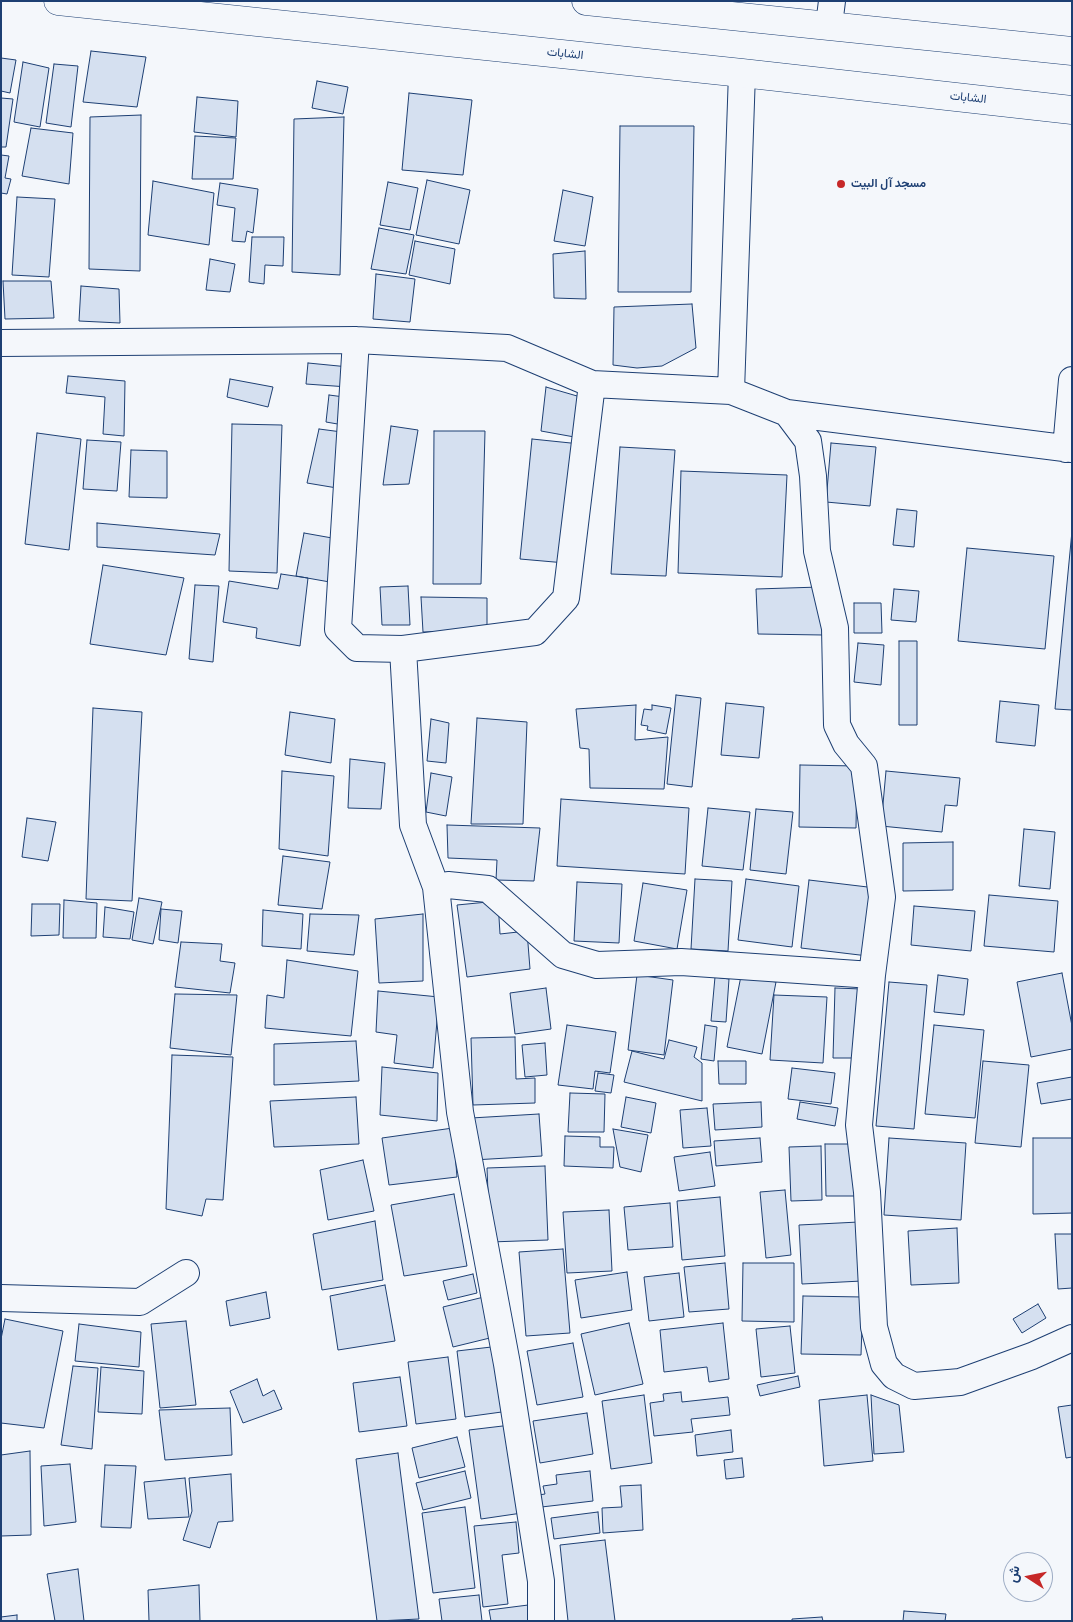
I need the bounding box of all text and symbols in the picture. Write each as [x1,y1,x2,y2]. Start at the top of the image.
street label: الشابات [546,45,584,63]
street label: الشابات [949,89,987,107]
place label: مسجد آل البيت [851,177,926,191]
marker: مسجد آل البيت [835,178,847,190]
north arrow [1003,1552,1053,1602]
text: ش [1004,1564,1024,1584]

